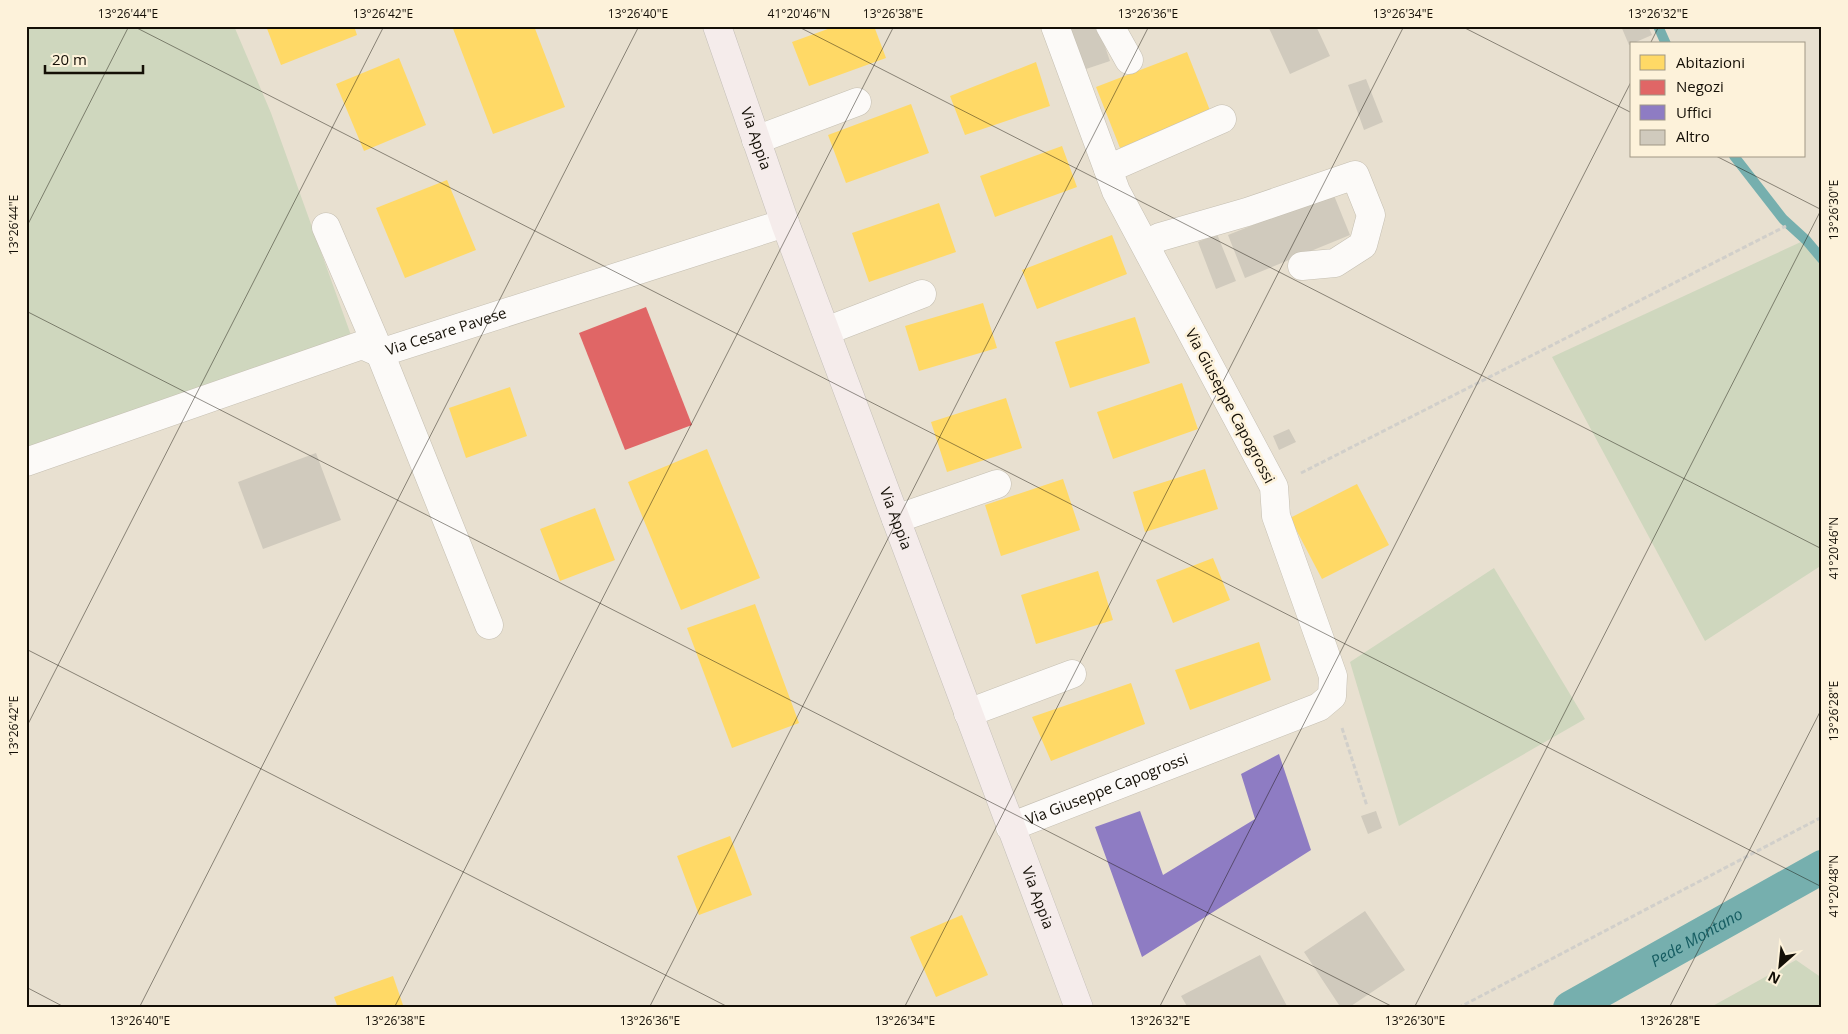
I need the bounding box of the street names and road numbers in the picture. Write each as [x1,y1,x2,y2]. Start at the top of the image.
street label: Via Appia [737,104,777,172]
street label: Via Cesare Pavese [383,302,509,360]
street label: Via Giuseppe Capogrossi [1182,325,1280,486]
street label: Via Appia [876,484,917,552]
street label: Via Giuseppe Capogrossi [1022,748,1191,829]
street label: Via Appia [1018,864,1059,931]

